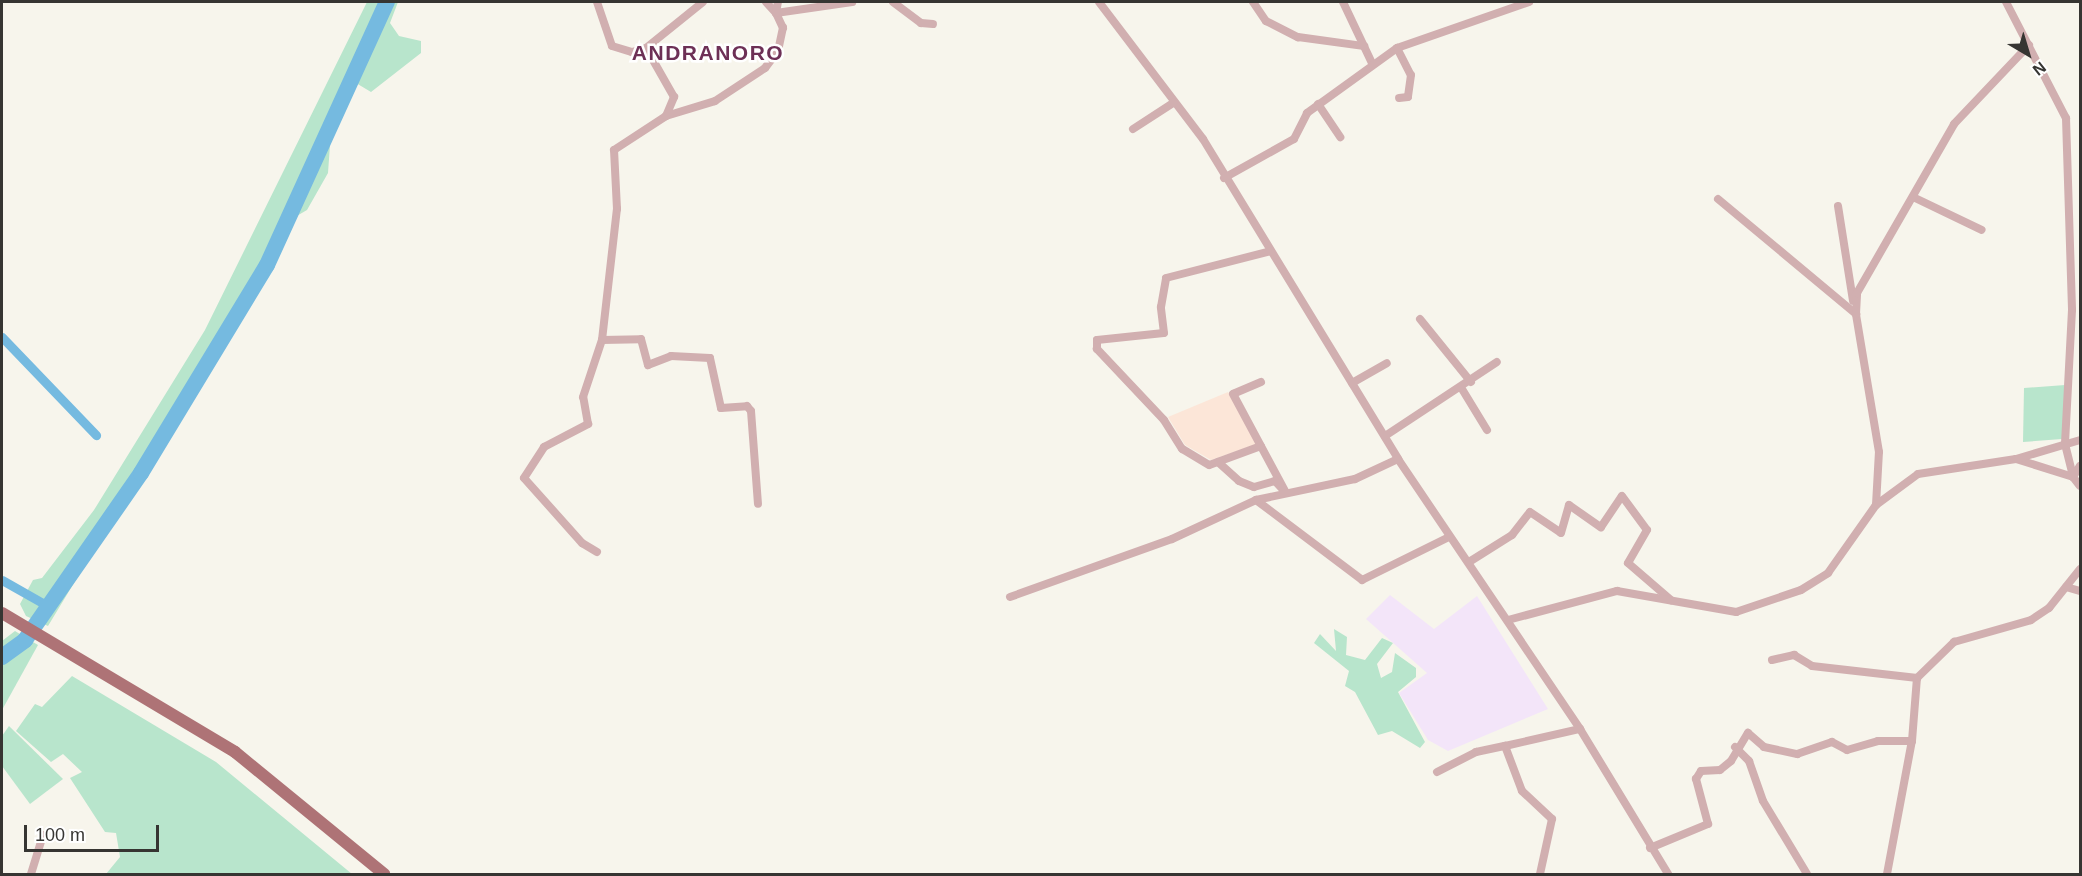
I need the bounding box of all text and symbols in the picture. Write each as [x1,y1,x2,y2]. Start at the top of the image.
north arrow [1998,24,2058,84]
district label: ANDRANORO [632,40,784,66]
text: N [2030,58,2049,79]
scale bar [27,813,162,851]
text: 100 m [35,825,85,845]

